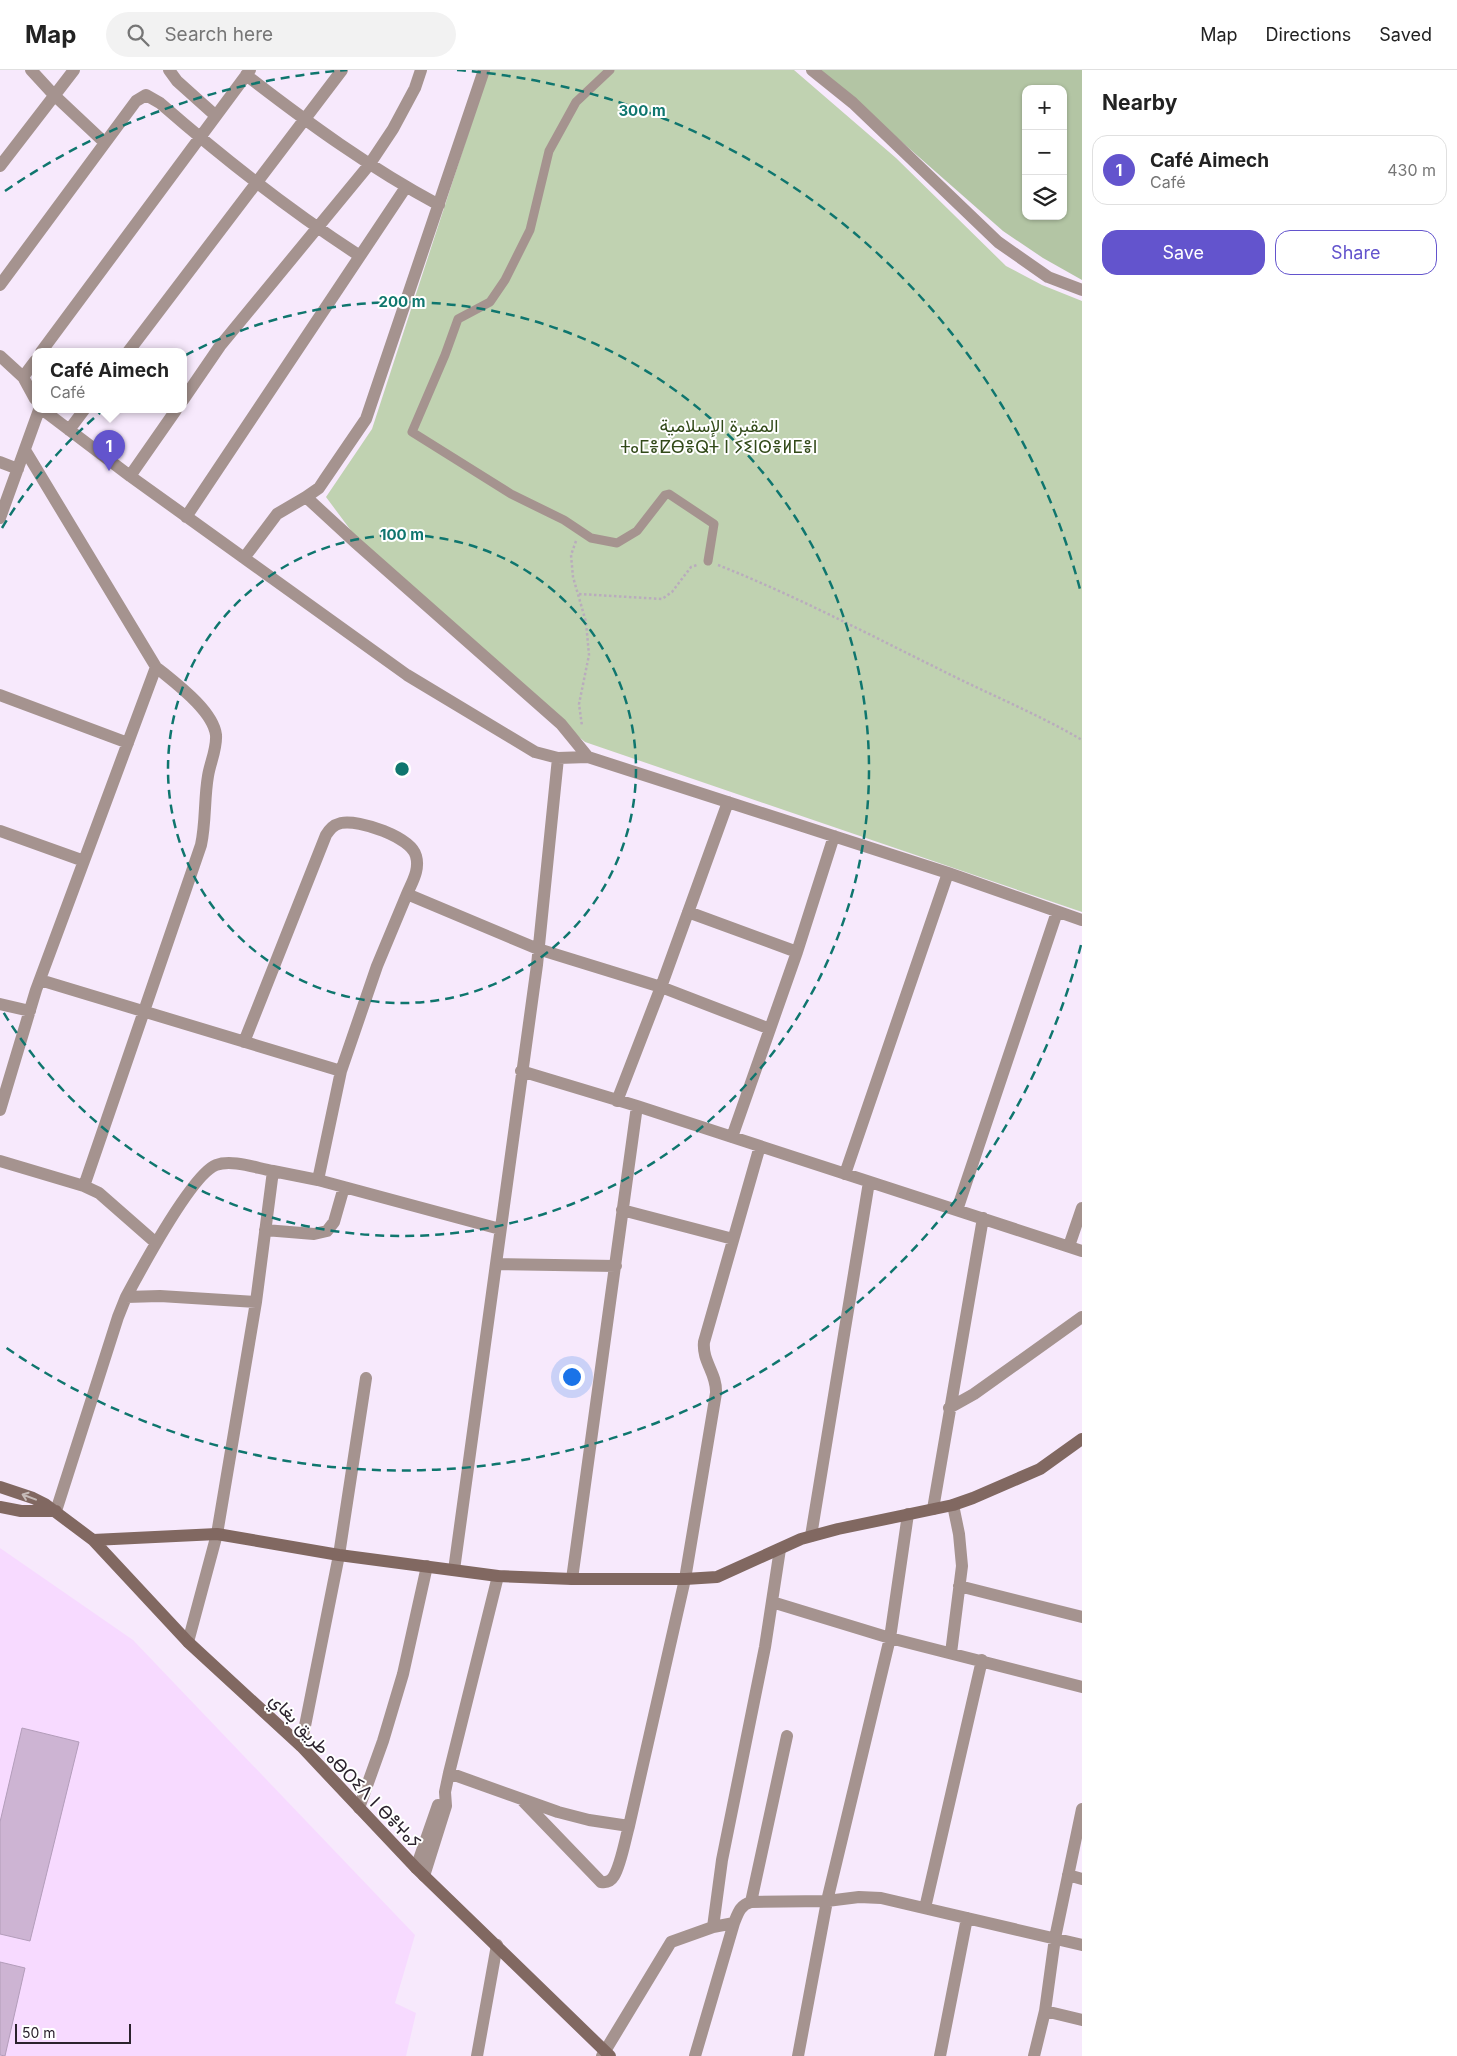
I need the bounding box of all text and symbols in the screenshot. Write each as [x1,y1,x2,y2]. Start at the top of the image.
search box [106,12,456,57]
text: Map [25,20,76,49]
icon: search [124,21,152,49]
text: Search here [164,23,273,46]
text: Map [1200,24,1238,45]
text: Directions [1266,24,1351,45]
text: Saved [1379,24,1432,45]
map controls [1022,85,1067,220]
button: + [1022,85,1067,130]
text: Nearby [1102,90,1177,115]
text: 300 m [618,101,666,120]
button: − [1022,130,1067,175]
text: Café Aimech [1150,149,1269,172]
text: 1 [1116,160,1122,180]
text: 430 m [1387,160,1436,180]
text: Café [1150,172,1185,192]
button: layers [1022,175,1067,220]
button: Save [1102,230,1265,275]
button: Share [1275,230,1437,275]
text: 200 m [379,292,425,311]
popup [32,348,187,413]
text: Café Aimech [50,359,169,382]
text: Café [50,382,85,402]
park label: المقبرة الإسلامية ⵜⴰⵎⴻⵇⴱⴻⵕⵜ ⵏ ⵢⵉⵏⵙⴻⵍⵎⴻⵏ [620,415,818,457]
pin: 1 [93,430,125,471]
text: 100 m [380,525,424,544]
centre of rings [393,760,411,778]
your location [559,1364,585,1390]
one-way arrow [22,1491,37,1501]
street label: طريق بغاي ⴰⴱⵔⵉⴷ ⵏ ⴱⴻⵖⴰⵢ [262,1689,425,1856]
scale bar [15,2021,131,2044]
text: 50 m [22,2024,56,2041]

